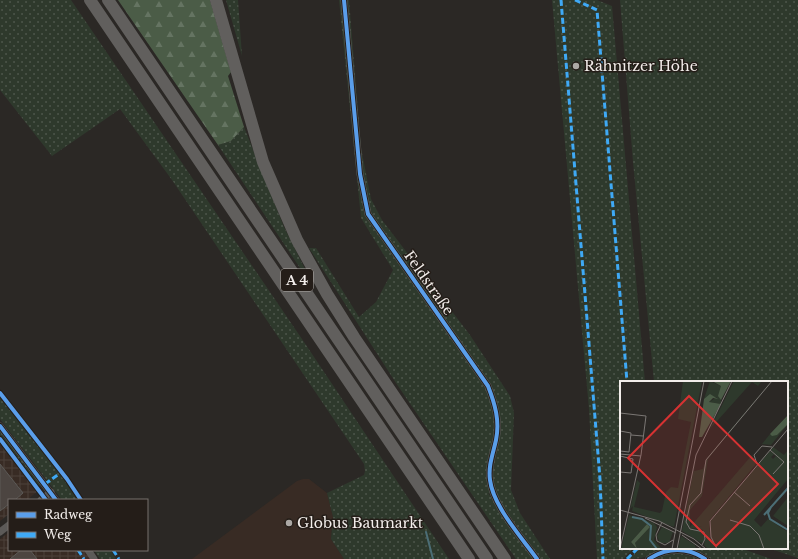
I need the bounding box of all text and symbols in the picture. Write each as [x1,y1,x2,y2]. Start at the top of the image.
place label: Rähnitzer Höhe [584,57,698,75]
marker: Rähnitzer Höhe [571,61,581,71]
street label: Feldstraße [400,247,458,319]
road number: A 4 [281,269,313,291]
inset map [620,381,788,549]
legend [8,499,148,551]
text: Radweg [44,507,93,522]
place label: Globus Baumarkt [297,514,424,532]
marker: Globus Baumarkt [284,518,294,528]
text: Weg [43,527,72,542]

